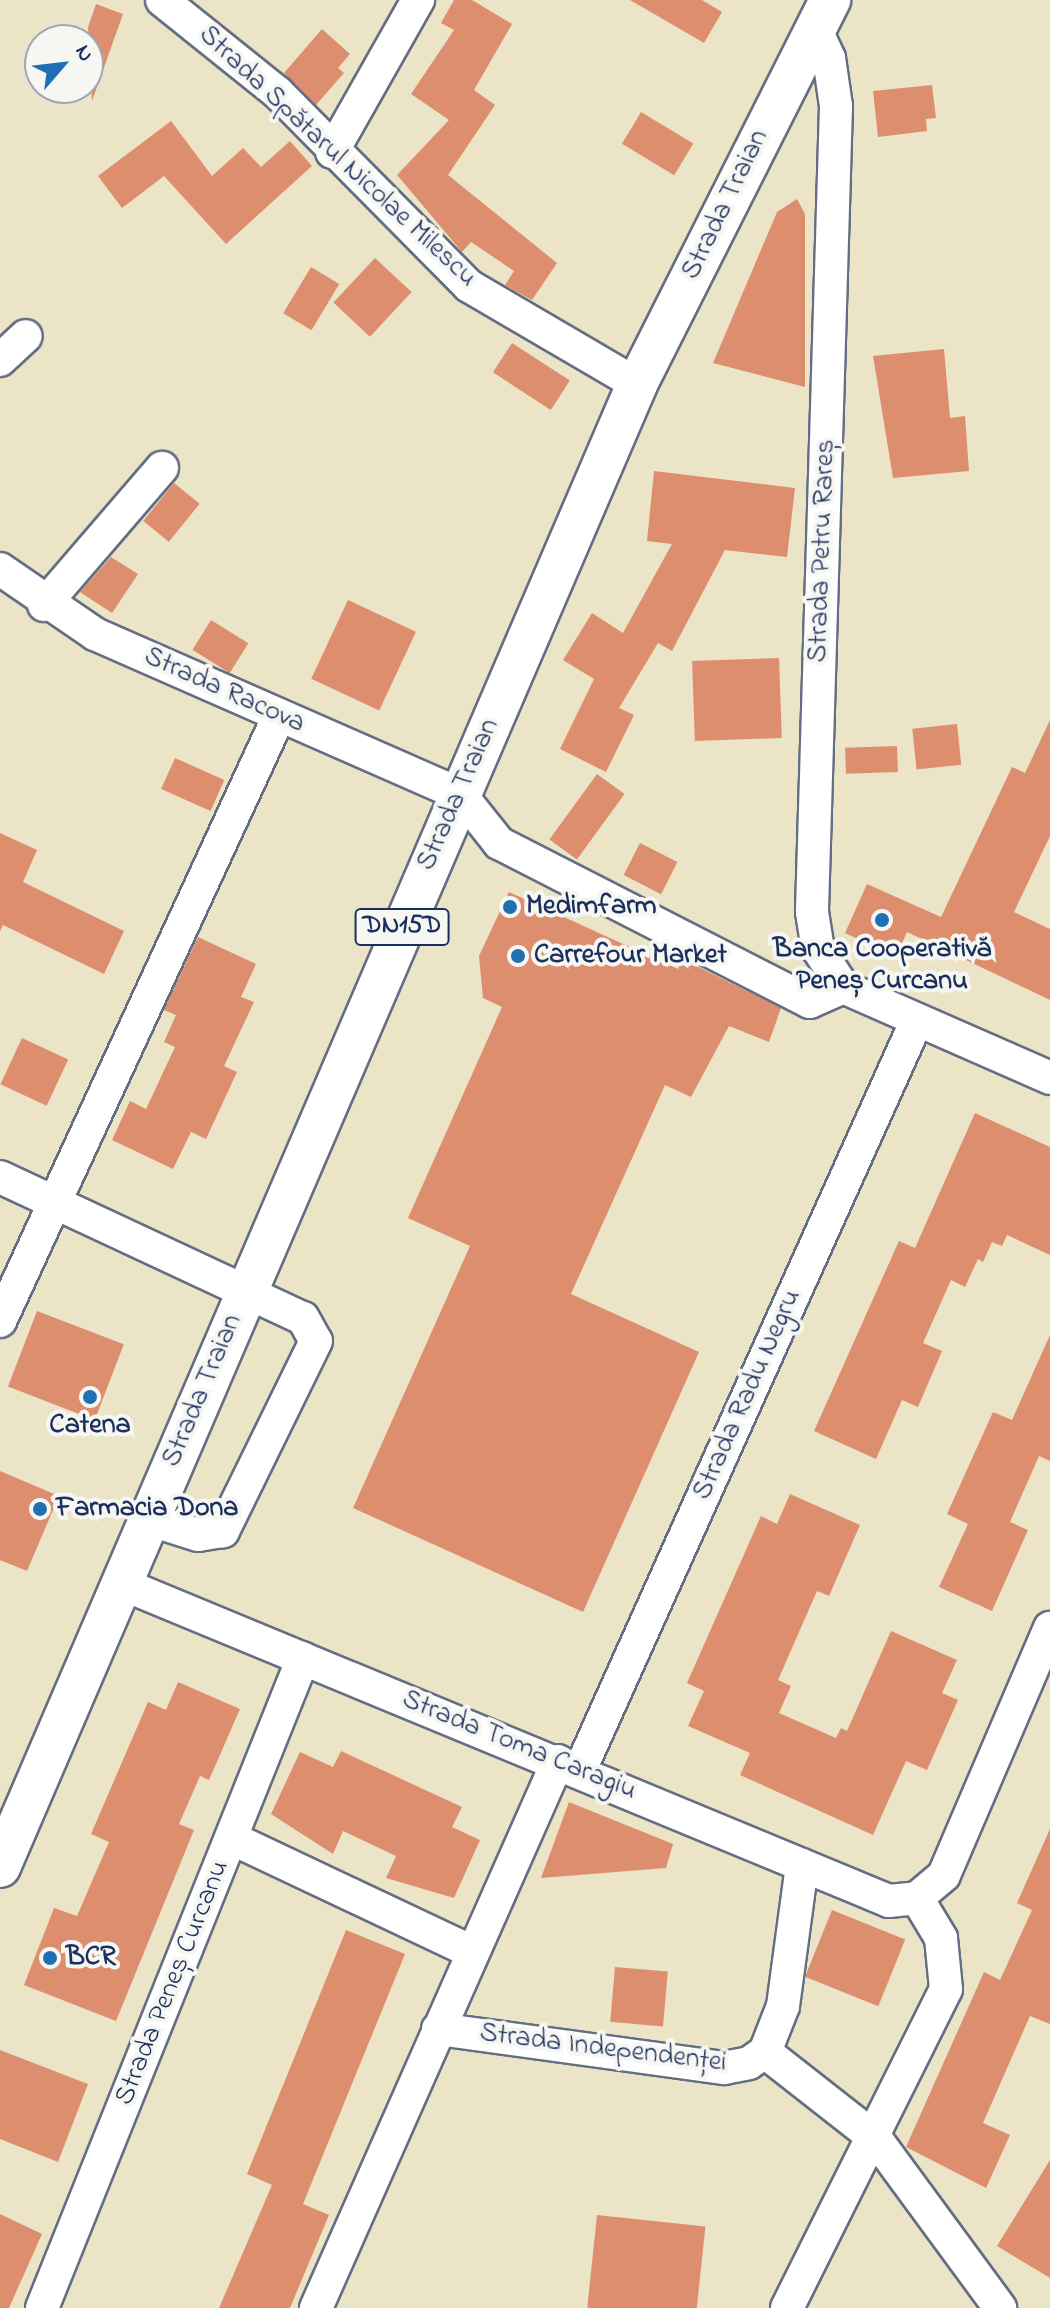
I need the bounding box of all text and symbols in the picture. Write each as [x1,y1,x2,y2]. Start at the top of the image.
street label: Strada Spătarul Nicolae Milescu [191,19,483,295]
north arrow [24,24,104,104]
text: N [66,40,101,68]
street label: Strada Traian [675,124,777,286]
street label: Strada Petru Rareș [802,439,844,663]
street label: Strada Racova [138,641,310,741]
street label: Strada Traian [411,714,507,876]
place label: Medimfarm [526,890,657,924]
marker: Medimfarm [501,898,519,916]
road number: DN15D [354,905,450,949]
marker: Banca Cooperativă Peneș Curcanu [873,911,891,929]
place label: Banca Cooperativă Peneș Curcanu [773,933,991,999]
place label: Carrefour Market [534,939,727,973]
marker: Carrefour Market [509,947,527,965]
street label: Strada Radu Negru [686,1284,810,1506]
street label: Strada Traian [156,1309,250,1473]
marker: Catena [81,1388,99,1406]
place label: Catena [49,1409,131,1443]
place label: Farmacia Dona [56,1492,238,1526]
marker: Farmacia Dona [31,1500,49,1518]
street label: Strada Toma Caragiu [397,1684,641,1808]
street label: Strada Peneș Curcanu [109,1856,237,2110]
place label: BCR [66,1941,116,1975]
marker: BCR [41,1949,59,1967]
street label: Strada Independenței [478,2017,728,2081]

